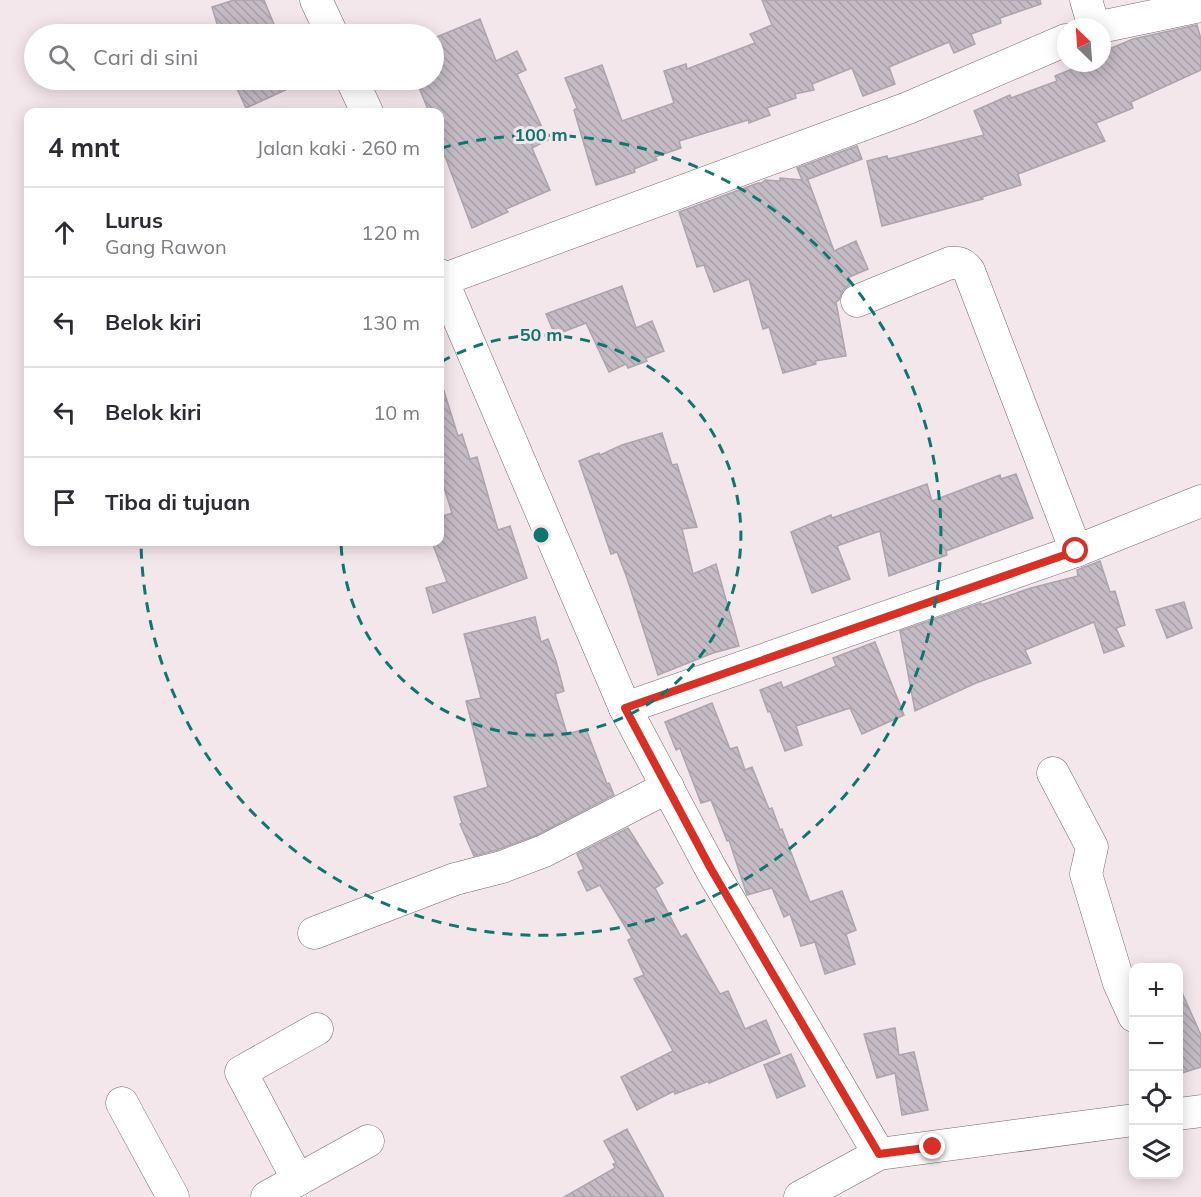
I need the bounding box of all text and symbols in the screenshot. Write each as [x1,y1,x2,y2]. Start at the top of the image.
north arrow [1057,18,1111,72]
search box [24,24,444,90]
icon: search [45,41,78,74]
text: Cari di sini [93,43,198,71]
text: 100 m [514,123,568,146]
text: 4 mnt [48,131,120,164]
text: Jalan kaki · 260 m [257,135,420,160]
text: Lurus [105,206,163,234]
icon: ahead [48,216,81,249]
text: 120 m [361,220,420,245]
text: Gang Rawon [105,234,227,259]
icon: left [48,306,81,339]
text: Belok kiri [105,308,201,336]
text: 130 m [361,310,420,335]
text: 50 m [520,323,562,346]
icon: left [48,396,81,429]
text: Belok kiri [105,398,201,426]
text: 10 m [373,400,420,425]
icon: arrive [48,486,81,519]
text: Tiba di tujuan [105,488,250,516]
centre of rings [531,525,551,545]
route start [1062,537,1088,563]
map controls [1129,963,1183,1179]
button: + [1129,963,1183,1017]
button: − [1129,1017,1183,1071]
button: locate [1129,1071,1183,1125]
button: layers [1129,1125,1183,1179]
route end [919,1133,945,1159]

